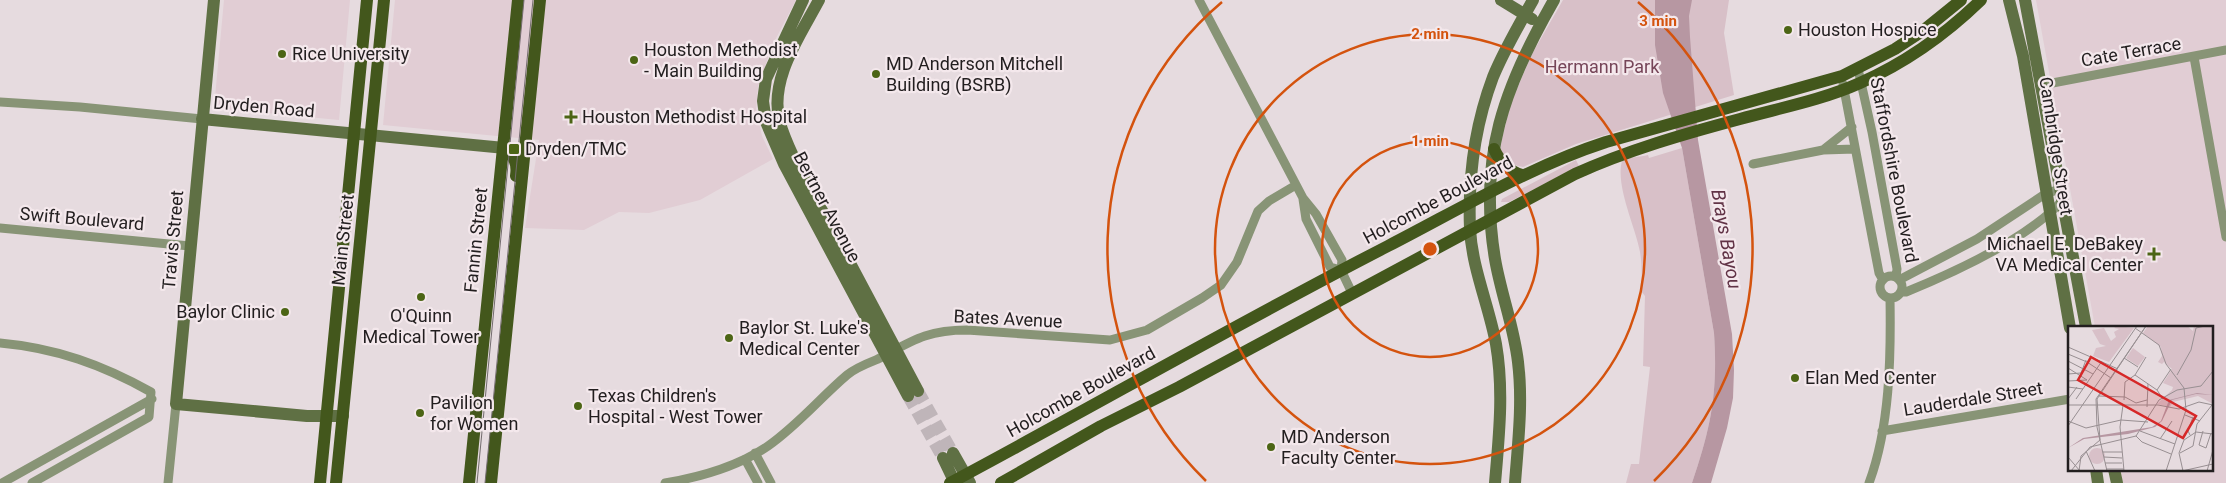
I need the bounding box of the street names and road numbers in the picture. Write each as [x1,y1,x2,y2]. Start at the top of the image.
street label: Cate Terrace [2079,32,2183,71]
street label: Staffordshire Boulevard [1866,75,1923,264]
street label: Cambridge Street [2035,75,2078,217]
street label: Dryden Road [212,92,316,121]
street label: Bertner Avenue [790,148,865,266]
street label: Holcombe Boulevard [1359,151,1516,248]
street label: Fannin Street [460,186,491,294]
street label: Travis Street [158,189,187,291]
street label: Main Street [327,193,358,287]
street label: Swift Boulevard [19,203,145,234]
street label: Bates Avenue [953,305,1063,332]
street label: Holcombe Boulevard [1003,342,1159,441]
street label: Lauderdale Street [1902,377,2044,420]

